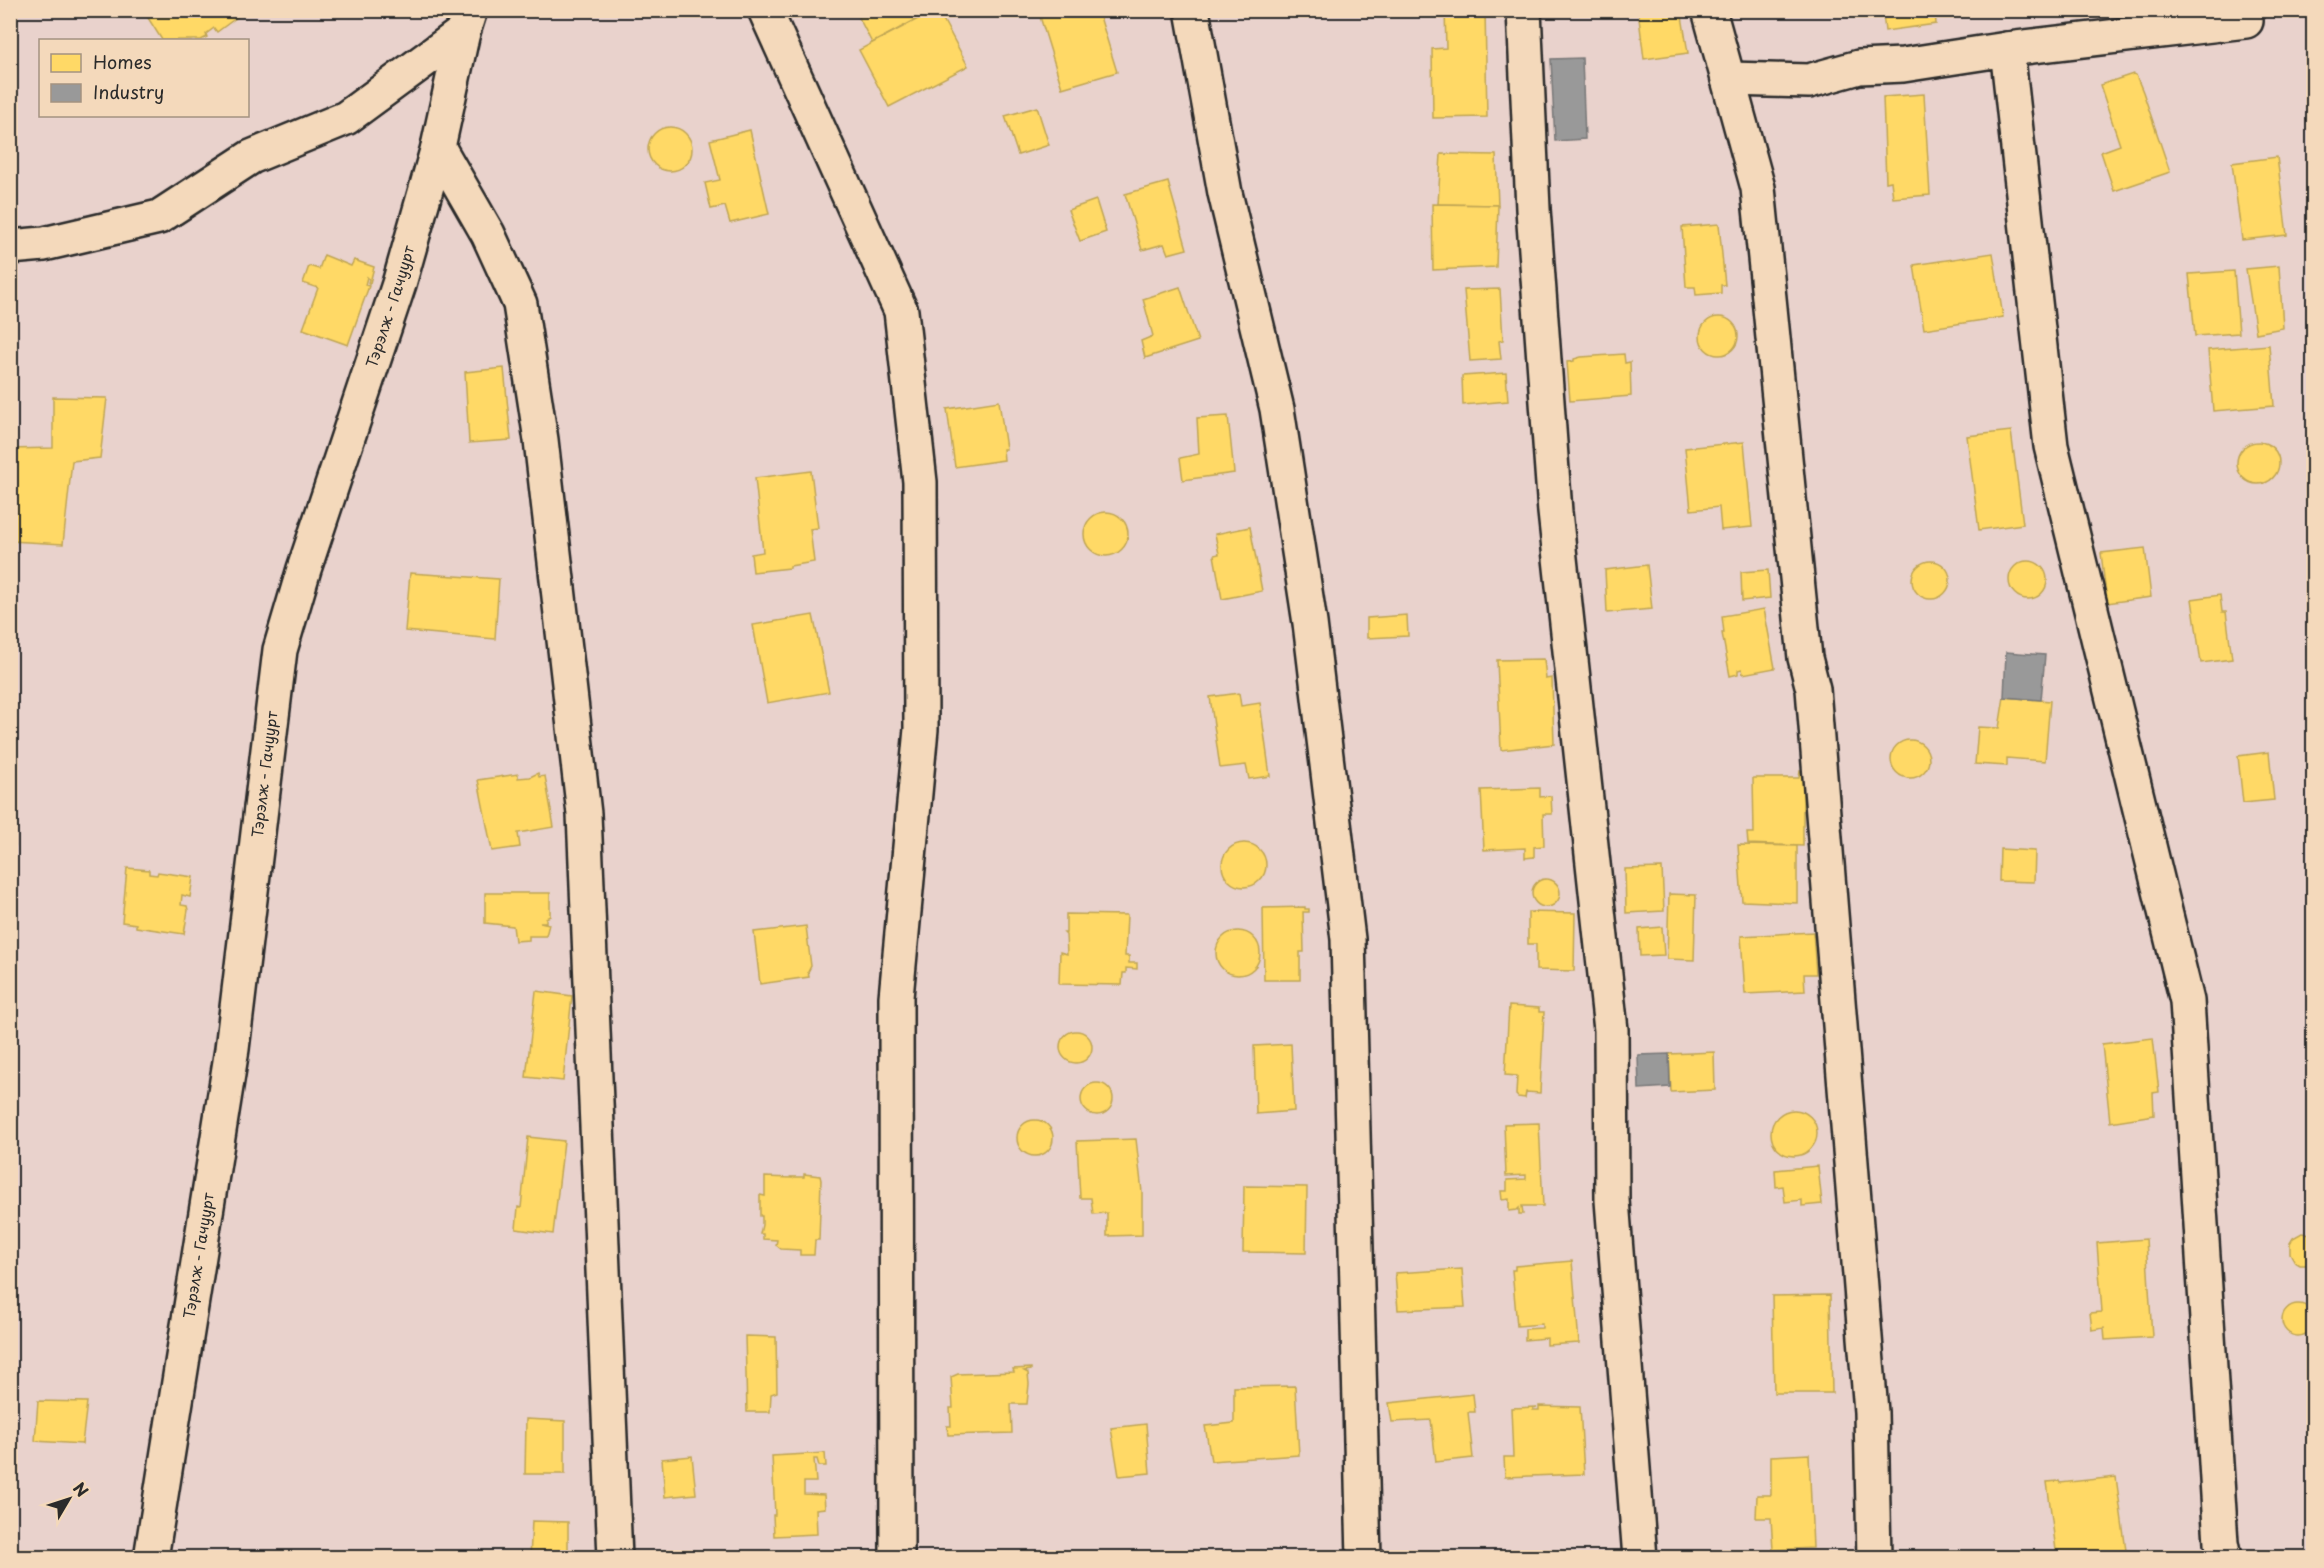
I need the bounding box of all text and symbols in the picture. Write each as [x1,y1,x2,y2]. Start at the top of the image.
legend [39,39,249,117]
text: Homes [93,48,151,75]
text: Industry [93,78,164,105]
street label: Тэрэлж - Гачуурт [359,242,420,370]
street label: Тэрэлж - Гачуурт [245,709,283,839]
street label: Тэрэлж - Гачуурт [176,1190,219,1320]
north arrow [39,1469,99,1529]
text: N [68,1476,95,1501]

